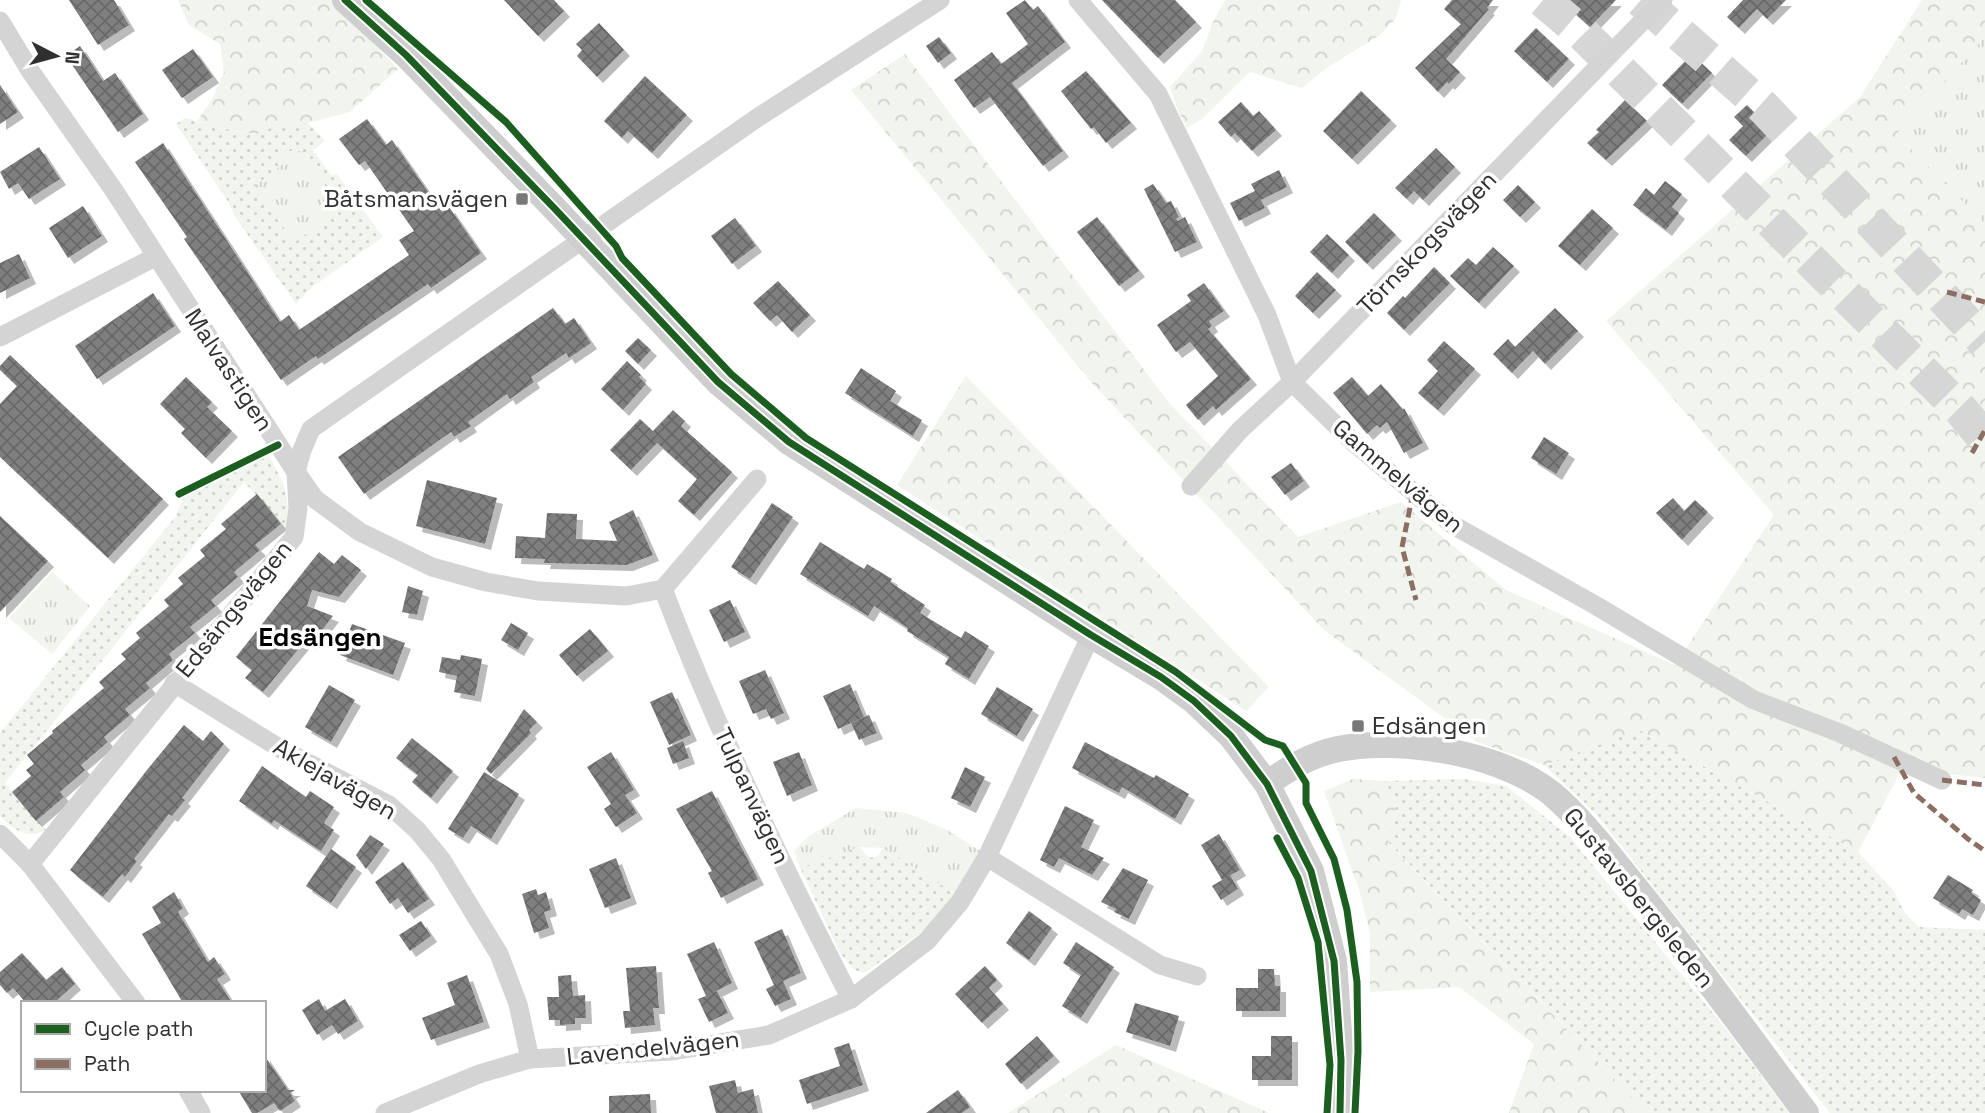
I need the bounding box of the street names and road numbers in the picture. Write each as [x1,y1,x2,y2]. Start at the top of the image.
street label: Törnskogsvägen [1350,164,1503,321]
street label: Malvastigen [178,302,281,437]
street label: Gammelvägen [1327,412,1470,539]
street label: Edsängsvägen [169,534,299,684]
street label: Tulpanvägen [707,723,798,869]
street label: Aklejavägen [268,731,403,826]
street label: Gustavsbergsleden [1557,801,1722,994]
street label: Lavendelvägen [565,1023,741,1072]

